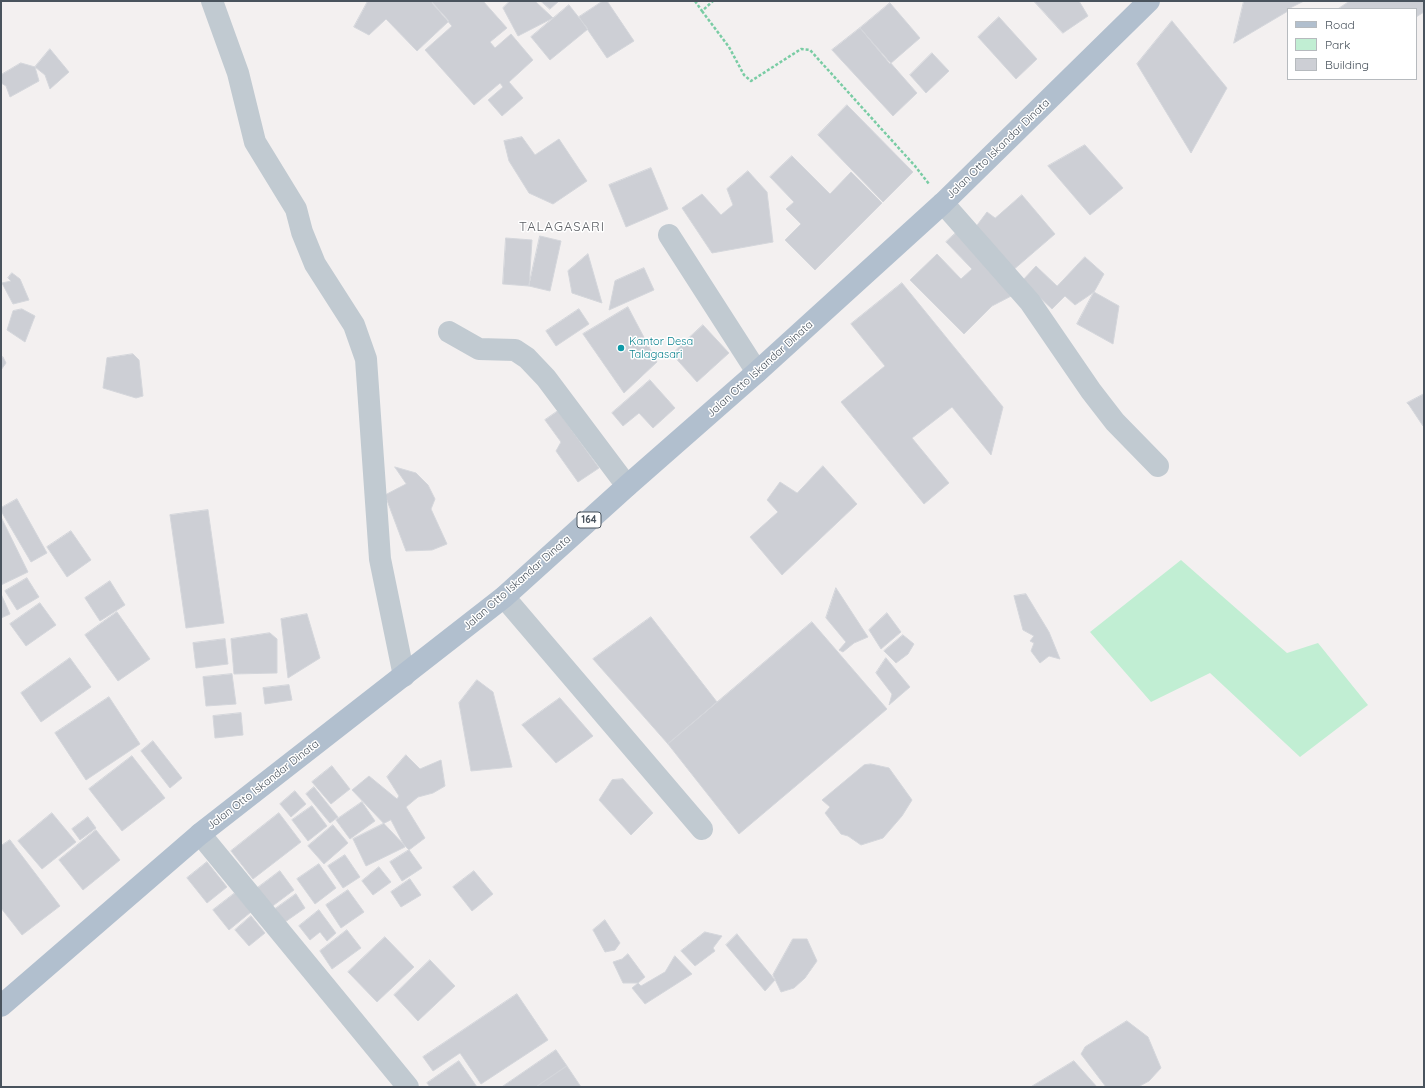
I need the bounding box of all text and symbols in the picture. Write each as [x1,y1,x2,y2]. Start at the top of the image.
legend [1287,8,1417,80]
text: Road [1325,17,1355,32]
text: Park [1325,37,1350,52]
text: Building [1325,57,1369,72]
street label: Jalan Otto Iskandar Dinata [944,96,1052,202]
district label: TALAGASARI [519,219,605,235]
street label: Jalan Otto Iskandar Dinata [704,318,816,420]
place label: Kantor Desa Talagasari [629,335,693,361]
marker: Kantor Desa Talagasari [616,343,626,353]
road number: 164 [577,512,601,528]
street label: Jalan Otto Iskandar Dinata [461,533,573,633]
street label: Jalan Otto Iskandar Dinata [205,737,321,833]

